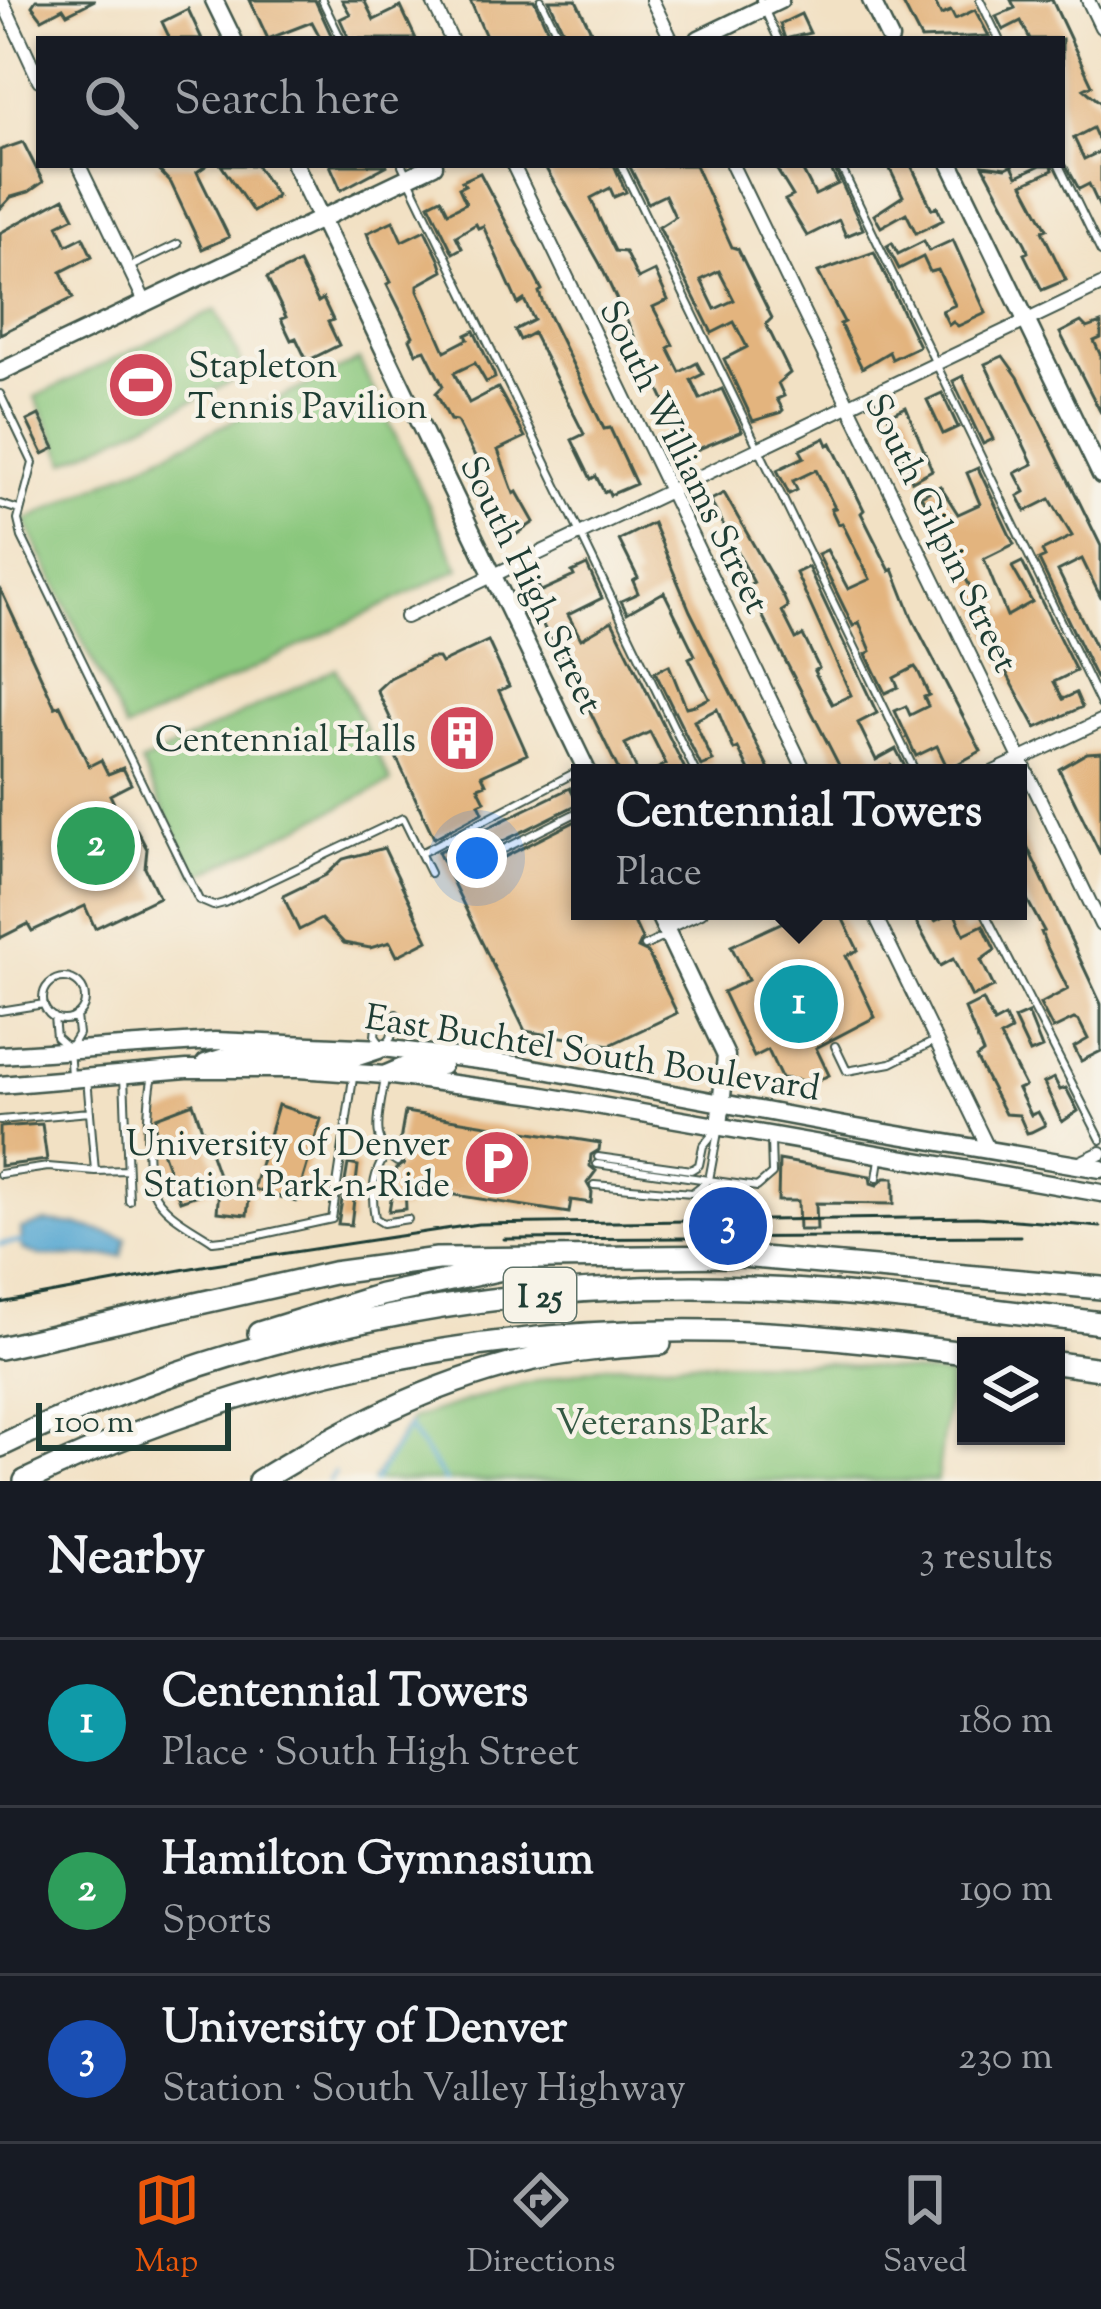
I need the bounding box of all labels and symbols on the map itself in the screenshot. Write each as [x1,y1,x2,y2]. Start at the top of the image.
street label: South Williams Street [584,292,781,623]
place label: Stapleton Tennis Pavilion [188,342,428,435]
sports icon: Stapleton Tennis Pavilion [106,350,176,420]
street label: South Gilpin Street [849,386,1030,682]
street label: South High Street [444,448,614,723]
building icon: Centennial Halls [427,703,497,773]
place label: Centennial Halls [155,716,416,768]
pin: 2 [57,801,135,891]
your location [447,828,507,888]
pin: 1 [760,959,838,1049]
street label: East Buchtel South Boulevard [361,993,824,1117]
place label: University of Denver Station Park-n-Ride [126,1120,450,1213]
parking icon: University of Denver Station Park-n-Ride [462,1128,532,1198]
pin: 3 [689,1181,767,1271]
road number: I 25 [504,1268,576,1322]
scale bar [36,1397,231,1450]
park label: Veterans Park [555,1399,769,1451]

